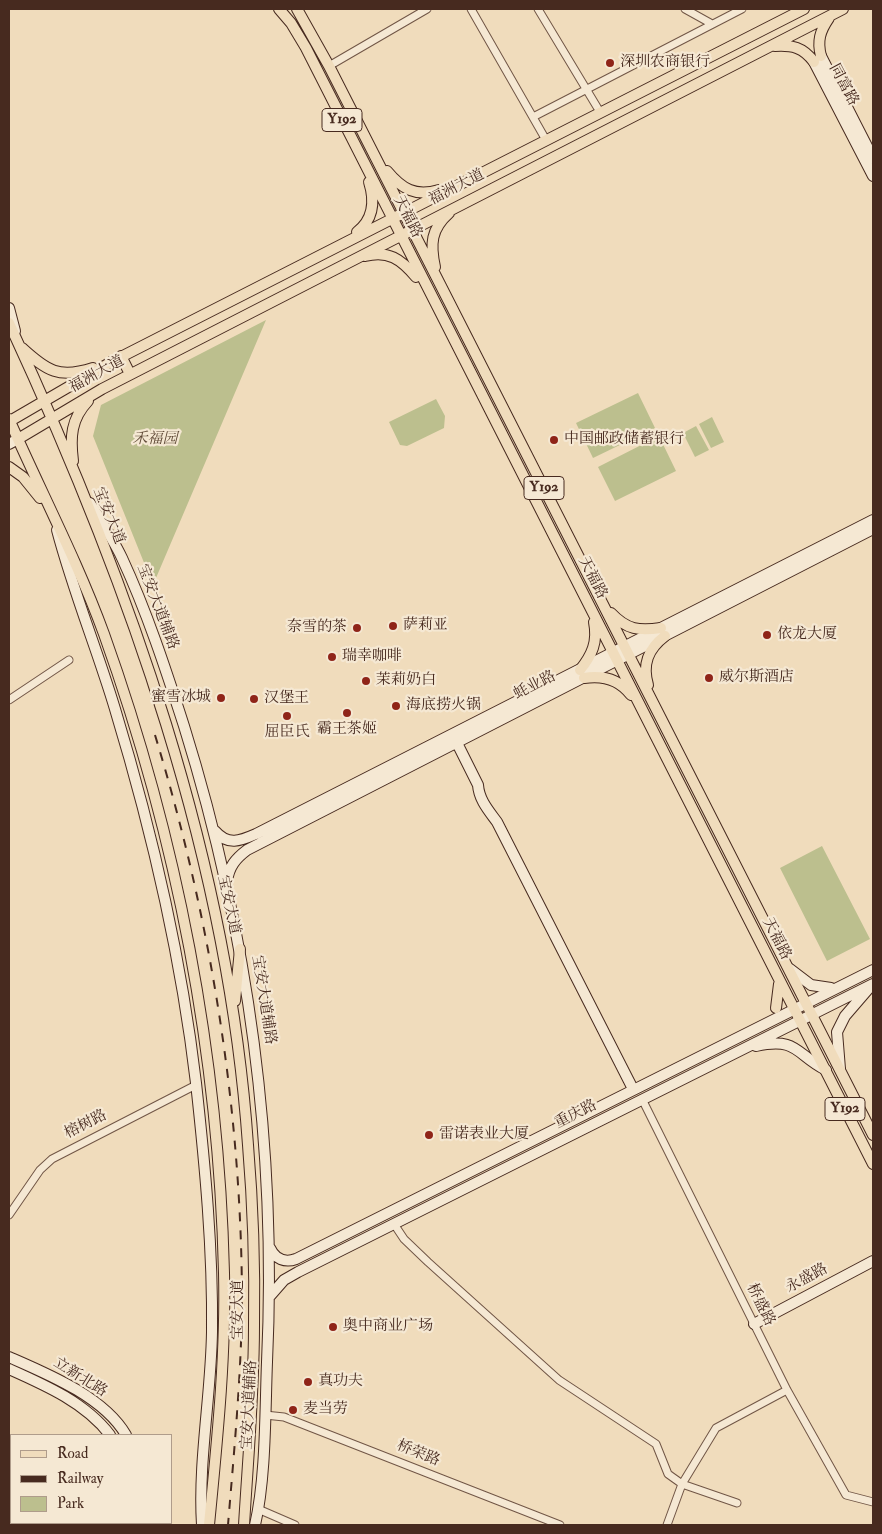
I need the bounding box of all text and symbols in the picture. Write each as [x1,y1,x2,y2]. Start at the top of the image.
place label: 深圳农商银行 [620,54,710,72]
marker: 深圳农商银行 [604,57,616,69]
street label: 同富路 [824,61,862,109]
road number: Y192 [322,108,362,132]
street label: 福洲大道 [426,166,488,210]
street label: 天福路 [389,193,425,241]
street label: 福洲大道 [66,353,128,397]
park label: 禾福园 [133,431,177,449]
place label: 中国邮政储蓄银行 [564,431,684,449]
marker: 中国邮政储蓄银行 [548,434,560,446]
road number: Y192 [524,476,564,499]
street label: 宝安大道 [88,485,128,547]
street label: 天福路 [574,554,610,602]
street label: 宝安大道辅路 [132,562,182,652]
place label: 萨莉亚 [403,617,448,635]
place label: 奈雪的茶 [287,619,347,637]
marker: 萨莉亚 [387,620,399,632]
marker: 奈雪的茶 [351,622,363,634]
place label: 依龙大厦 [777,626,837,644]
marker: 依龙大厦 [761,629,773,641]
place label: 瑞幸咖啡 [342,648,402,666]
marker: 瑞幸咖啡 [326,651,338,663]
street label: 蚝业路 [511,668,559,704]
place label: 威尔斯酒店 [719,669,794,687]
place label: 茉莉奶白 [376,672,436,690]
marker: 威尔斯酒店 [703,672,715,684]
marker: 茉莉奶白 [360,675,372,687]
place label: 蜜雪冰城 [151,689,211,707]
place label: 汉堡王 [264,690,309,708]
marker: 蜜雪冰城 [215,692,227,704]
marker: 汉堡王 [248,693,260,705]
place label: 海底捞火锅 [406,697,481,715]
marker: 海底捞火锅 [390,700,402,712]
marker: 霸王茶姬 [341,707,353,719]
marker: 屈臣氏 [281,710,293,722]
place label: 霸王茶姬 [317,721,377,739]
place label: 屈臣氏 [265,724,309,742]
street label: 宝安大道 [213,874,243,936]
street label: 天福路 [758,915,794,963]
street label: 宝安大道辅路 [247,954,279,1046]
street label: 重庆路 [552,1097,600,1133]
road number: Y192 [825,1098,865,1120]
street label: 榕树路 [62,1107,110,1143]
place label: 雷诺表业大厦 [439,1126,529,1144]
marker: 雷诺表业大厦 [423,1129,435,1141]
street label: 永盛路 [783,1260,831,1298]
street label: 宝安大道 [230,1280,248,1340]
street label: 桥盛路 [742,1281,778,1329]
place label: 奥中商业广场 [343,1318,433,1336]
marker: 奥中商业广场 [327,1321,339,1333]
street label: 立新北路 [50,1354,110,1402]
street label: 宝安大道辅路 [239,1360,261,1450]
place label: 真功夫 [318,1373,363,1391]
marker: 真功夫 [302,1376,314,1388]
place label: 麦当劳 [303,1401,348,1419]
marker: 麦当劳 [287,1404,299,1416]
legend [10,1434,172,1524]
street label: 桥荣路 [394,1437,442,1471]
text: Road [57,1444,88,1463]
text: Railway [57,1469,103,1488]
text: Park [57,1494,84,1513]

